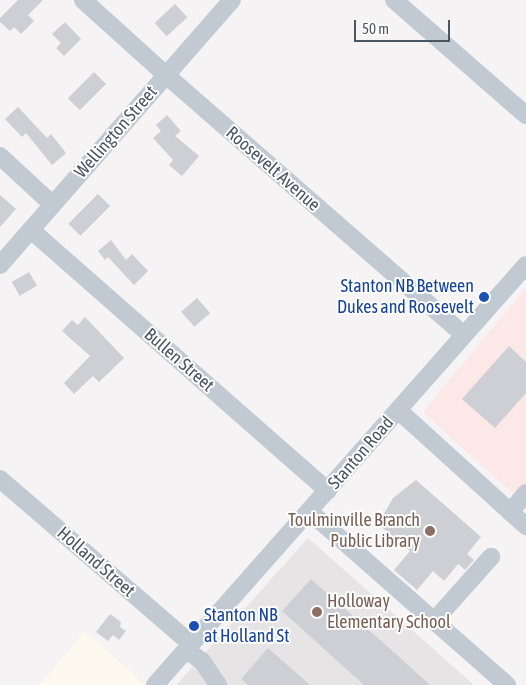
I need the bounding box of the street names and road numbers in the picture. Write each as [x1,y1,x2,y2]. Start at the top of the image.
street label: Wellington Street [70,82,162,182]
street label: Roosevelt Avenue [221,122,325,216]
street label: Bullen Street [140,324,218,396]
street label: Stanton Road [324,412,398,494]
street label: Holland Street [53,522,139,602]

